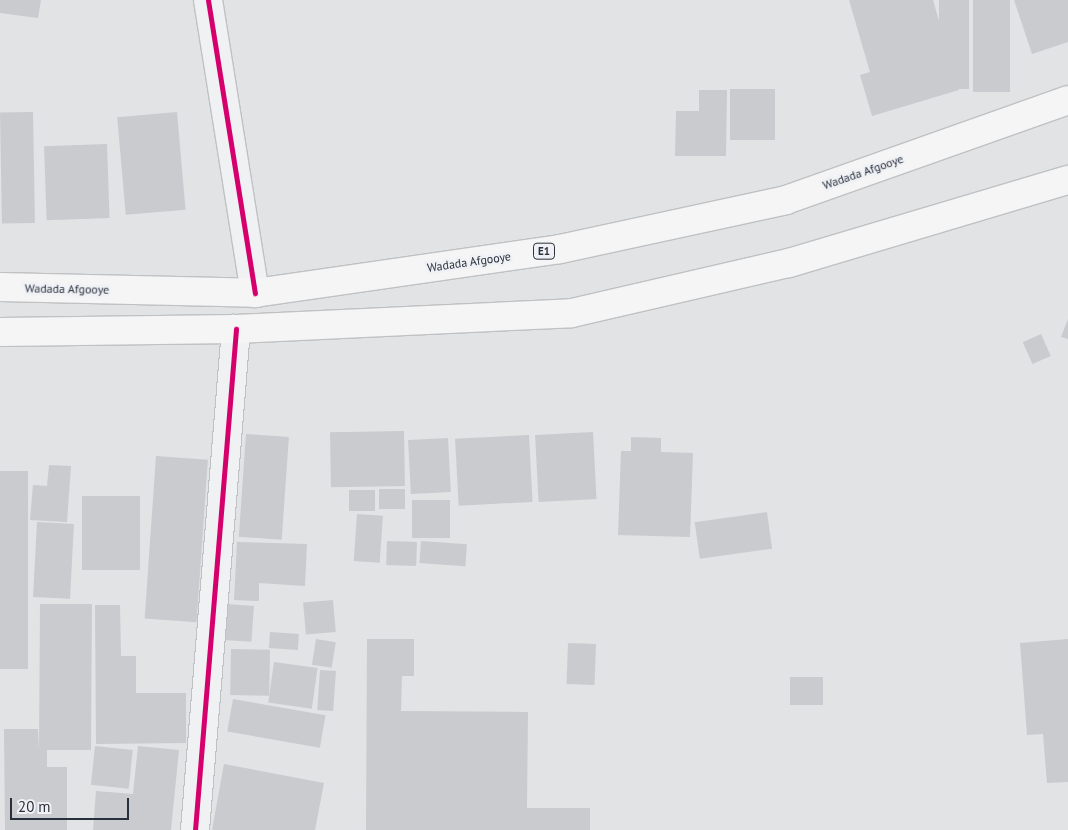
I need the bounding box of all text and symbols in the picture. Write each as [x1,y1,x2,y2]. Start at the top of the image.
street label: Wadada Afgooye [821,151,905,193]
road number: E1 [533,242,555,260]
street label: Wadada Afgooye [426,249,512,275]
street label: Wadada Afgooye [24,281,110,297]
scale bar [12,788,131,820]
text: 20 m [18,797,51,816]

